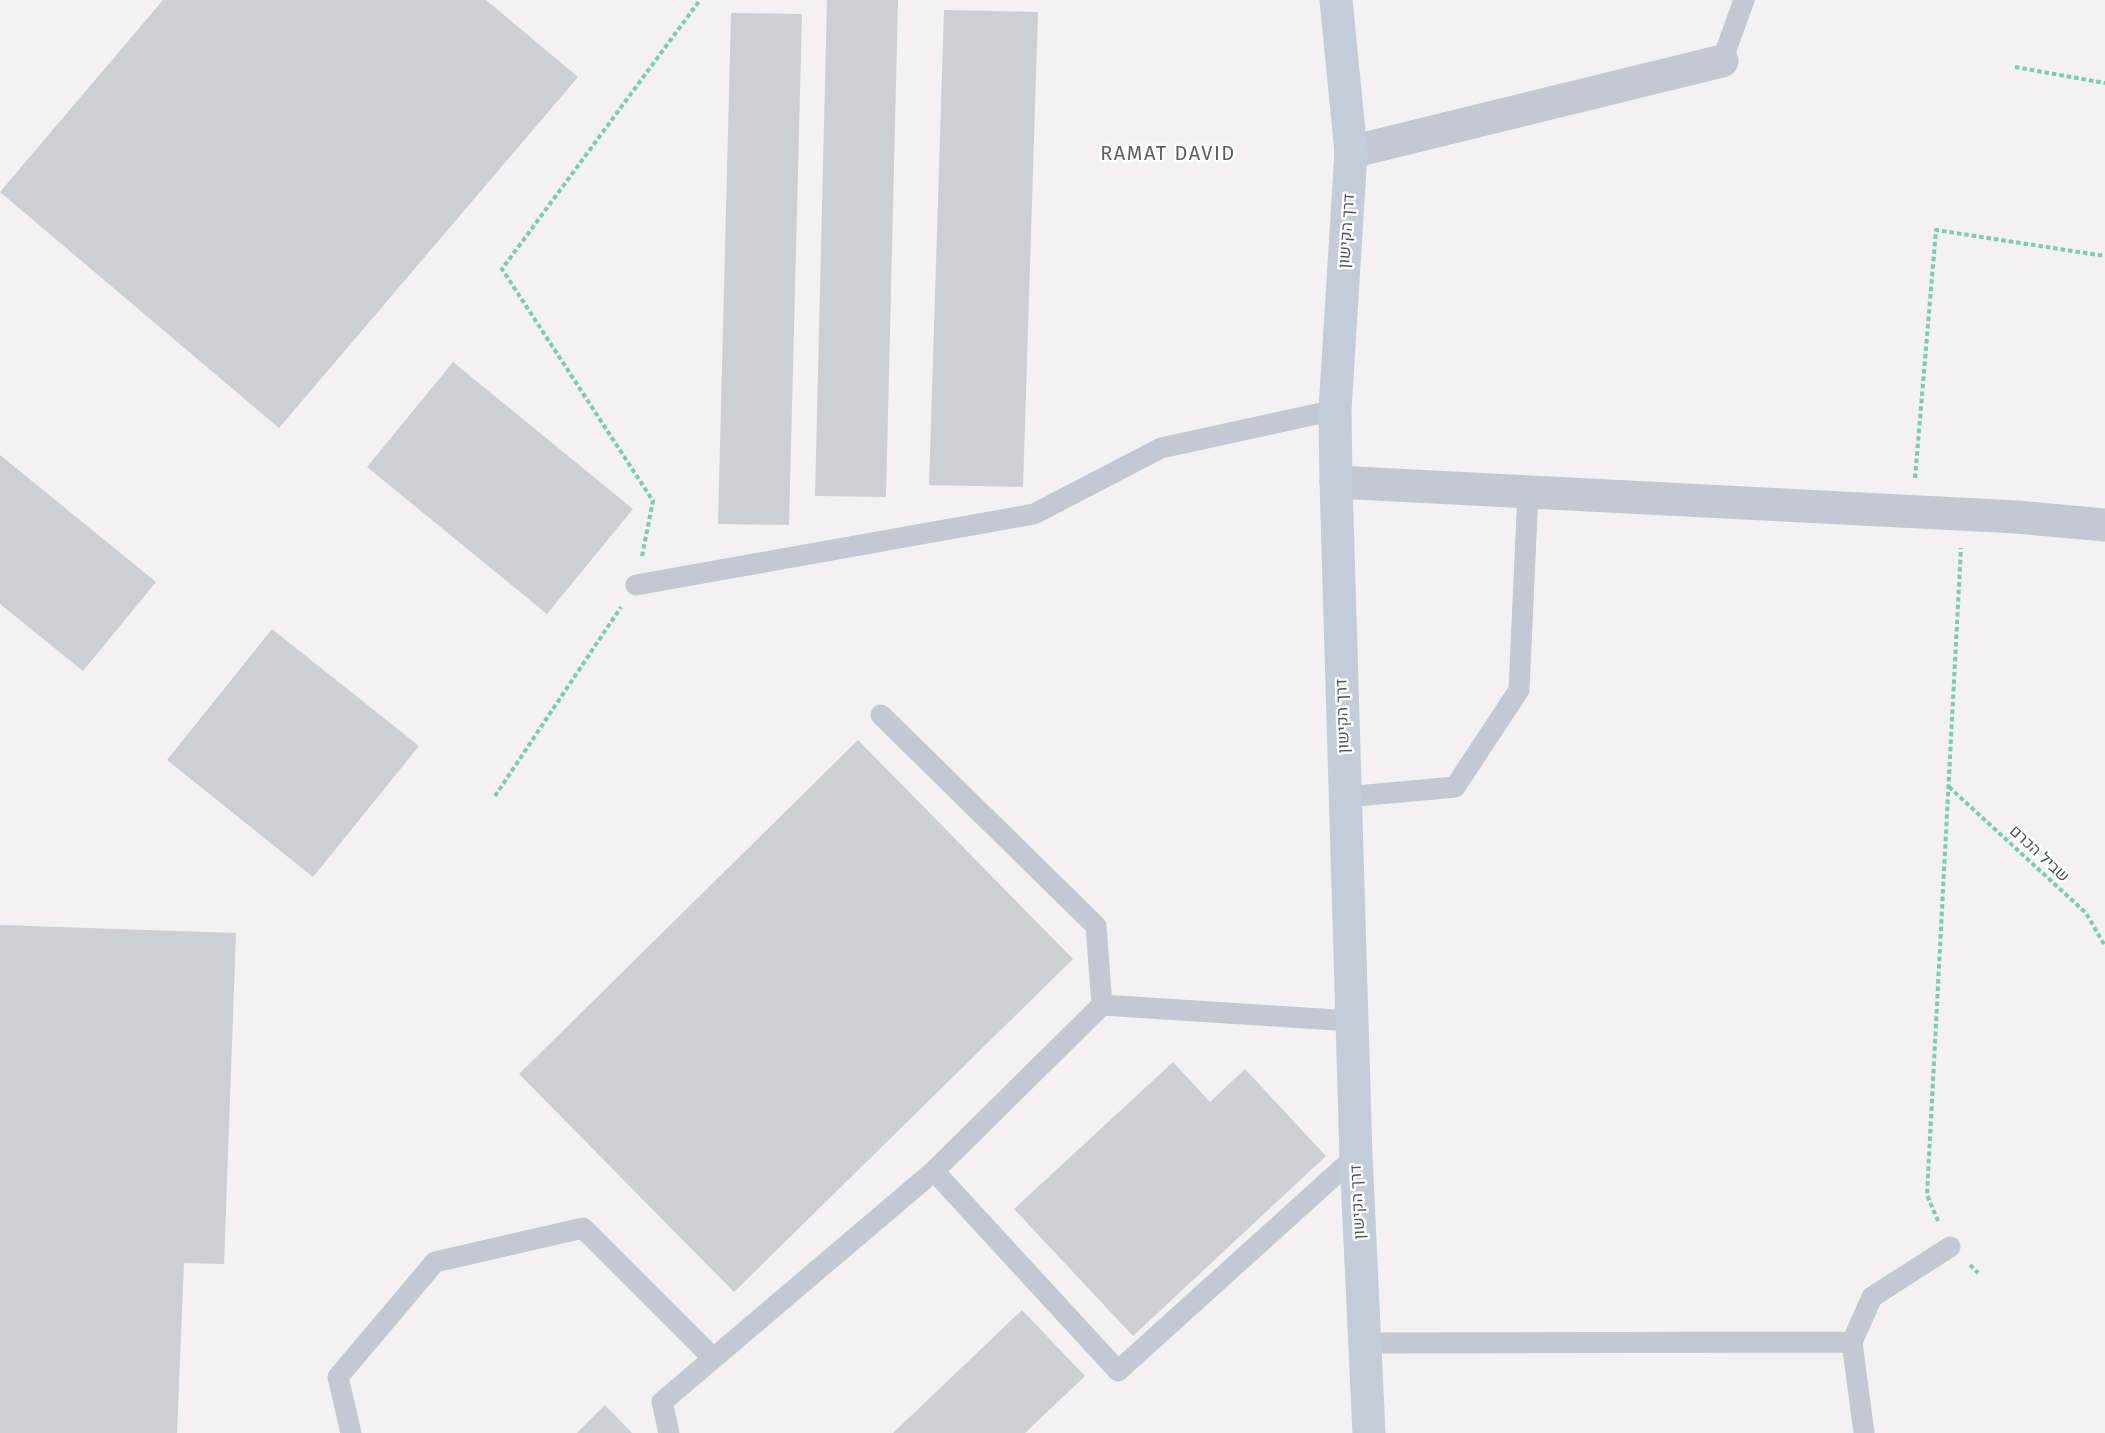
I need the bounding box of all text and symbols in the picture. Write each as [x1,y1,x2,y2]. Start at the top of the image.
district label: RAMAT DAVID [1100,142,1236,166]
street label: דרך הקישון [1335,193,1359,269]
street label: דרך הקישון [1332,678,1354,754]
street label: שביל הכרם [2005,822,2073,886]
street label: דרך הקישון [1346,1164,1370,1240]

